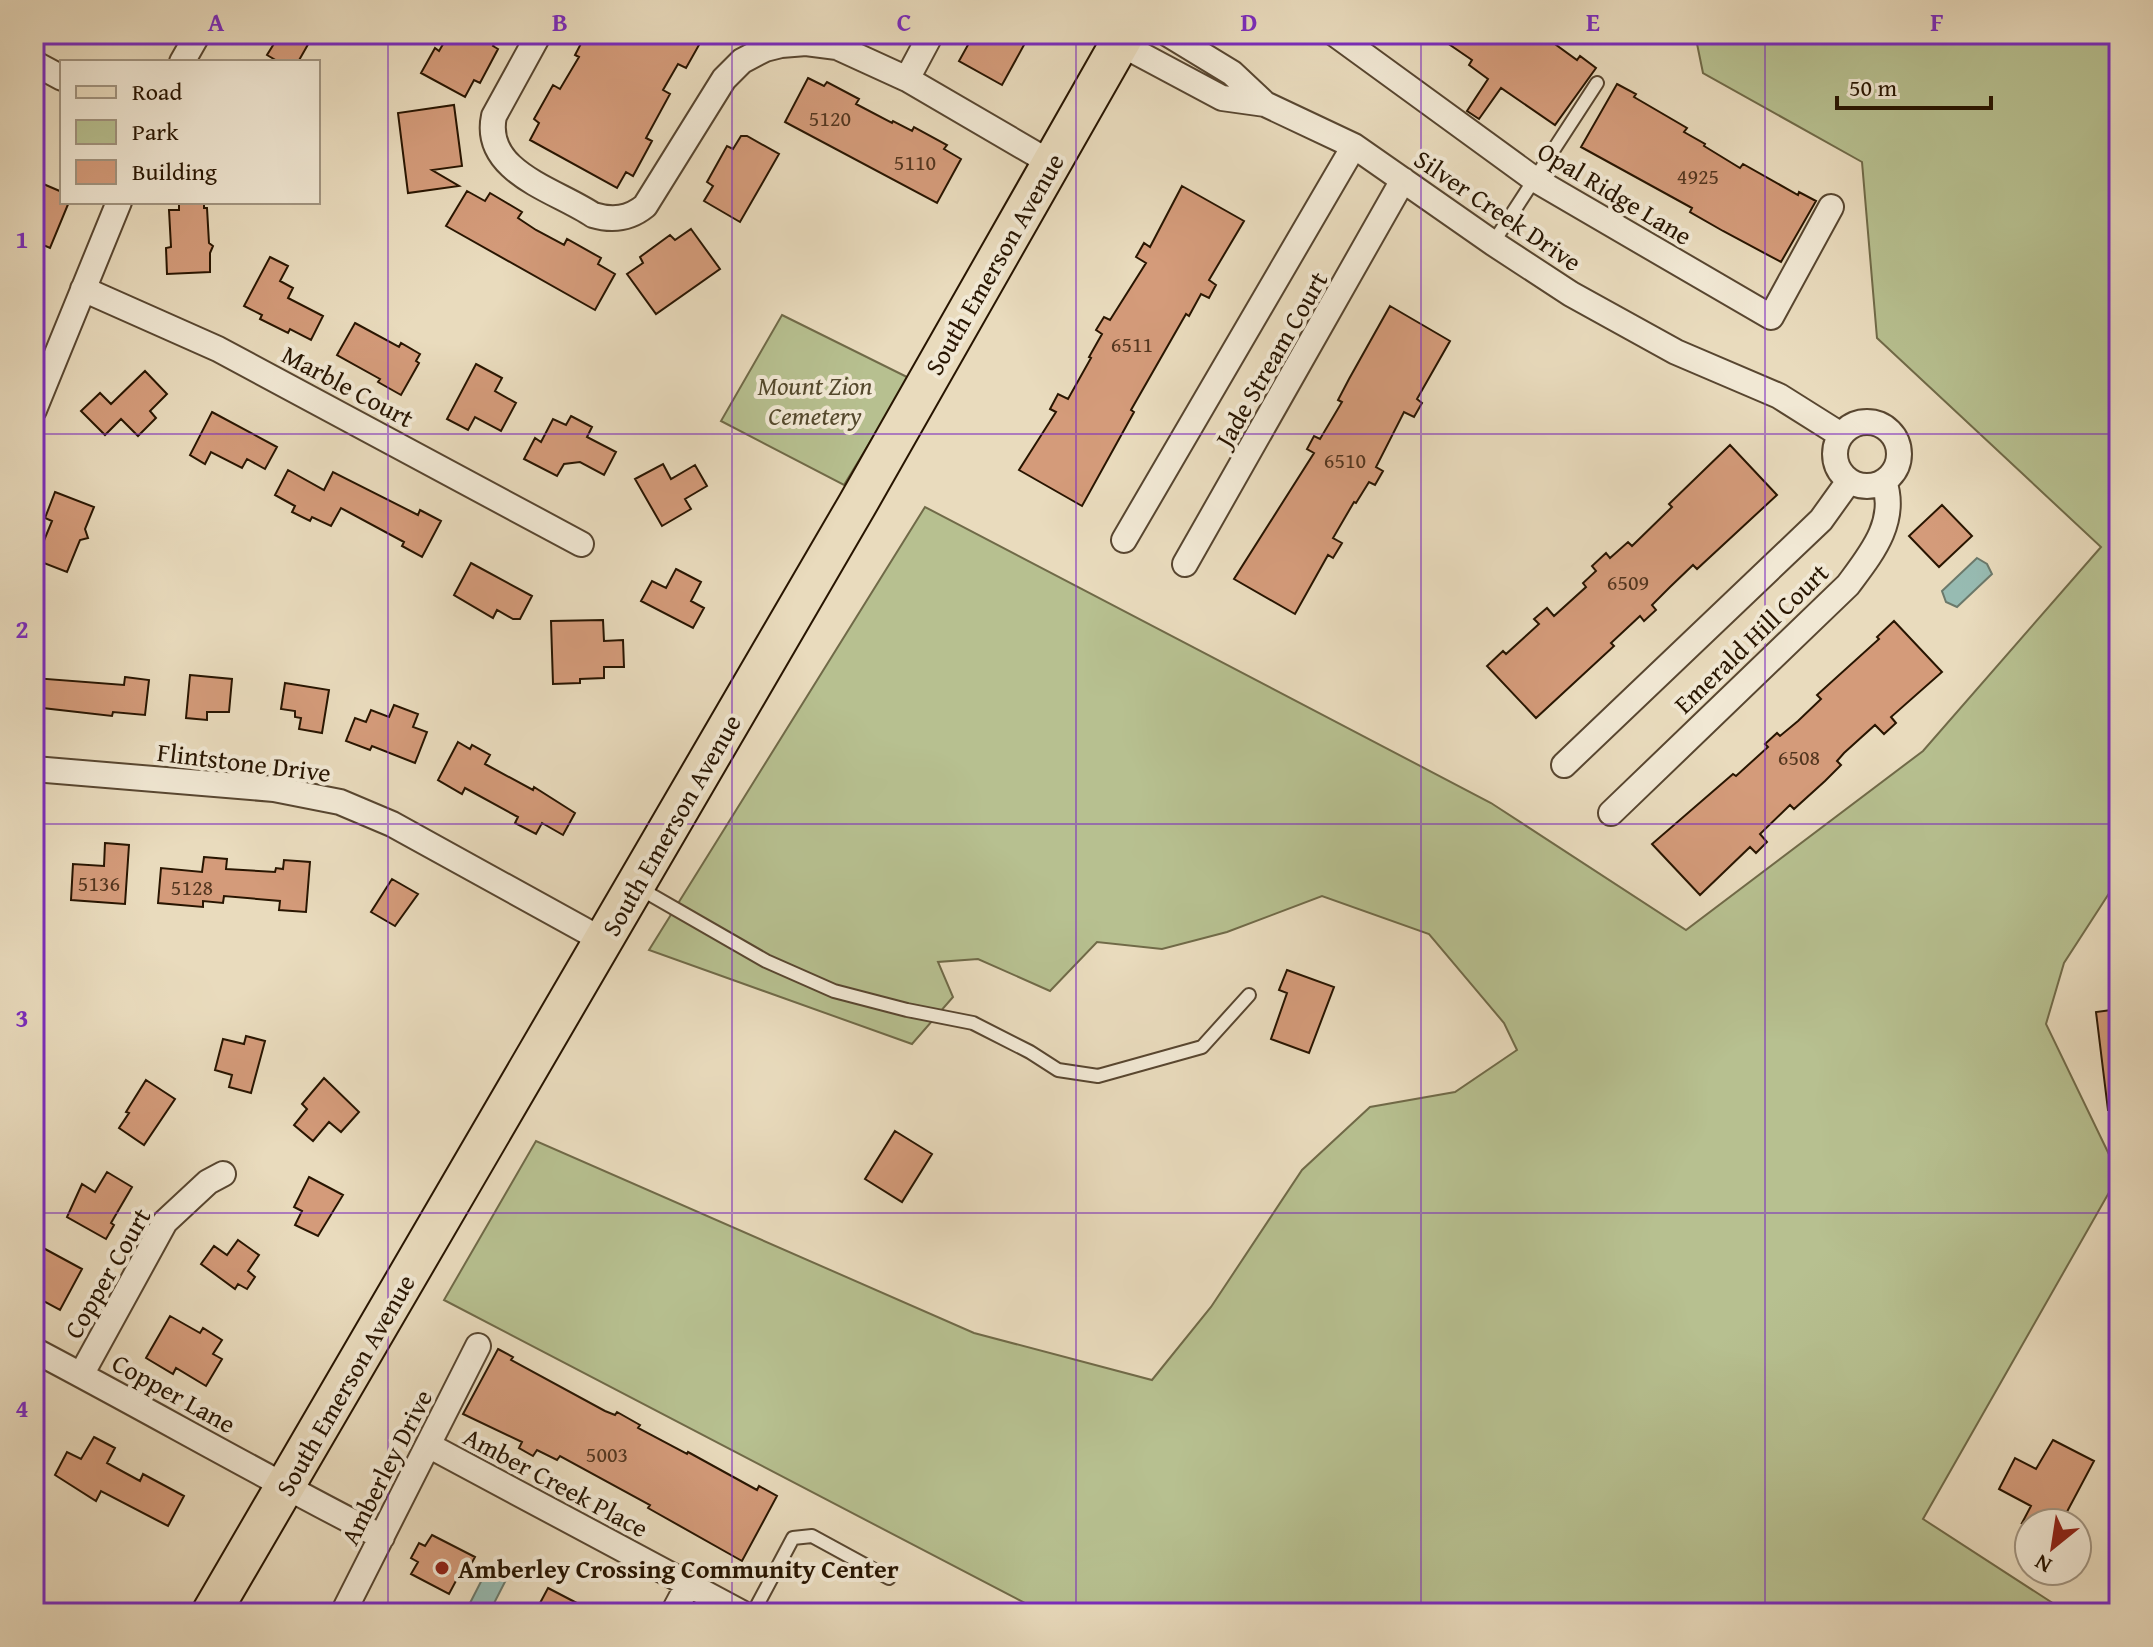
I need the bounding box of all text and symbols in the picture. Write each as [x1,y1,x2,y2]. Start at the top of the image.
text: A [208,2,225,41]
text: B [552,2,568,41]
text: C [897,2,911,41]
text: D [1241,2,1257,41]
text: E [1586,2,1600,41]
text: F [1930,2,1944,41]
legend [60,60,320,204]
scale bar [1837,60,1991,110]
text: 50 m [1849,70,1897,105]
text: Road [132,74,182,109]
house number: 5120 [809,102,851,134]
text: Park [132,114,179,149]
street label: Opal Ridge Lane [1530,132,1700,254]
street label: Silver Creek Drive [1407,139,1589,281]
house number: 5110 [894,146,936,178]
street label: South Emerson Avenue [914,146,1074,382]
text: Building [132,154,217,189]
house number: 4925 [1677,160,1719,192]
text: 1 [15,219,29,258]
street label: Jade Stream Court [1203,264,1337,457]
house number: 6511 [1111,328,1153,360]
street label: Marble Court [275,335,421,437]
park label: Mount Zion Cemetery [758,366,872,435]
house number: 6510 [1324,444,1366,476]
street label: Emerald Hill Court [1665,554,1837,722]
house number: 6509 [1607,566,1649,598]
text: 2 [15,609,29,648]
street label: South Emerson Avenue [591,707,751,943]
street label: Flintstone Drive [155,732,333,792]
house number: 6508 [1778,741,1820,773]
house number: 5136 [78,867,120,899]
house number: 5128 [171,871,213,903]
text: 3 [15,998,29,1037]
street label: Copper Court [54,1200,160,1346]
street label: South Emerson Avenue [265,1267,425,1503]
street label: Copper Lane [105,1343,243,1443]
street label: Amberley Drive [330,1382,442,1552]
text: 4 [15,1388,29,1427]
street label: Amber Creek Place [457,1417,655,1547]
house number: 5003 [586,1438,628,1470]
north arrow [2013,1507,2093,1587]
text: N [2028,1547,2057,1582]
place label: Amberley Crossing Community Center [458,1549,899,1588]
marker: Amberley Crossing Community Center [433,1559,451,1577]

